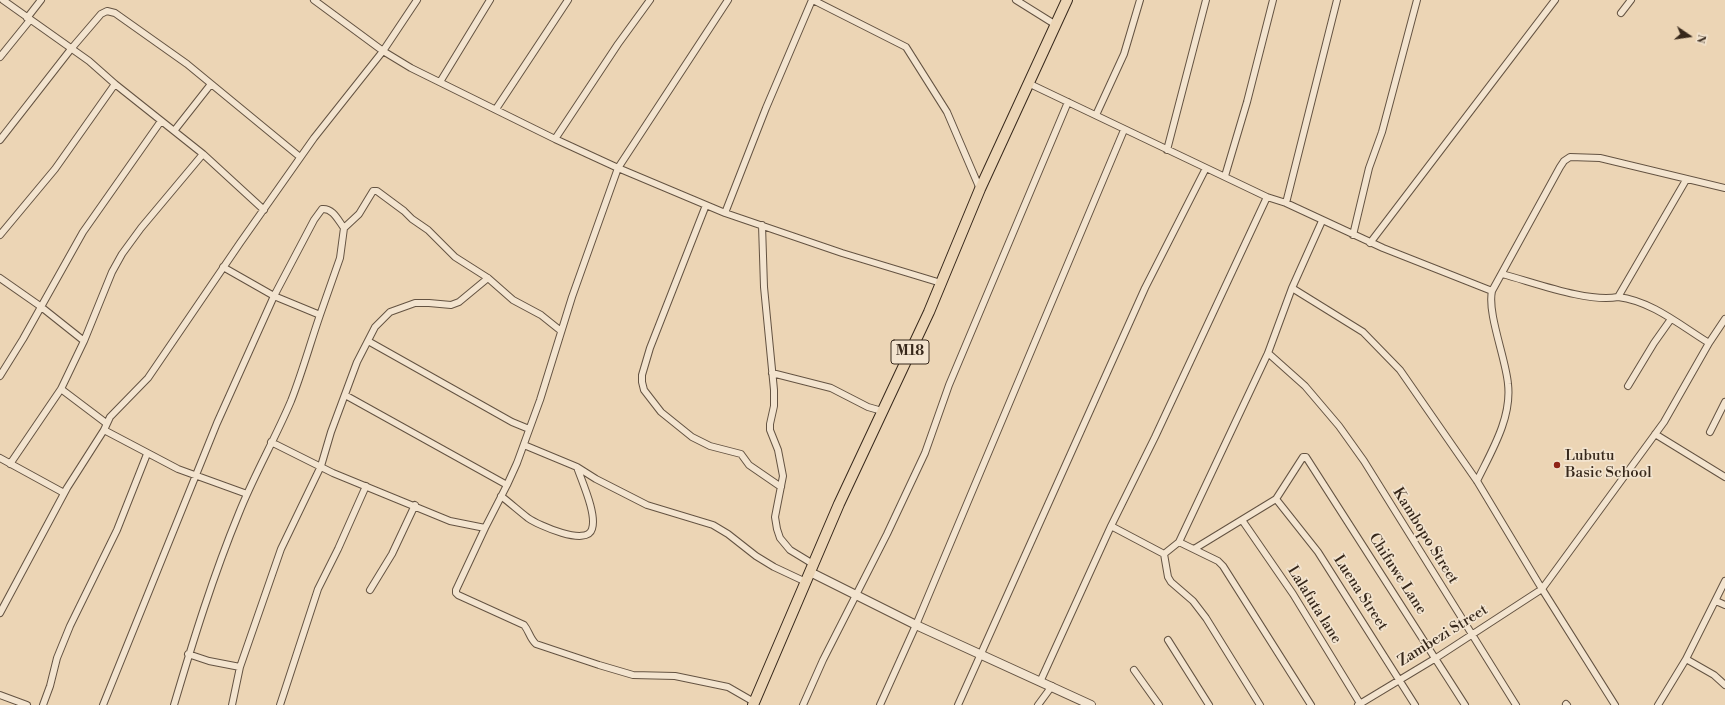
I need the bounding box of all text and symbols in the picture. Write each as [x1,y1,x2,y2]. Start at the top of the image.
north arrow [1669,16,1709,56]
text: N [1693,33,1708,45]
road number: M18 [891,340,929,364]
place label: Lubutu Basic School [1565,447,1652,482]
marker: Lubutu Basic School [1552,460,1562,470]
street label: Kambopo Street [1388,485,1462,587]
street label: Chifuwe Lane [1364,530,1430,618]
street label: Luena Street [1329,552,1391,634]
street label: Lalafuta lane [1283,563,1345,647]
street label: Zambezi Street [1395,601,1491,671]

